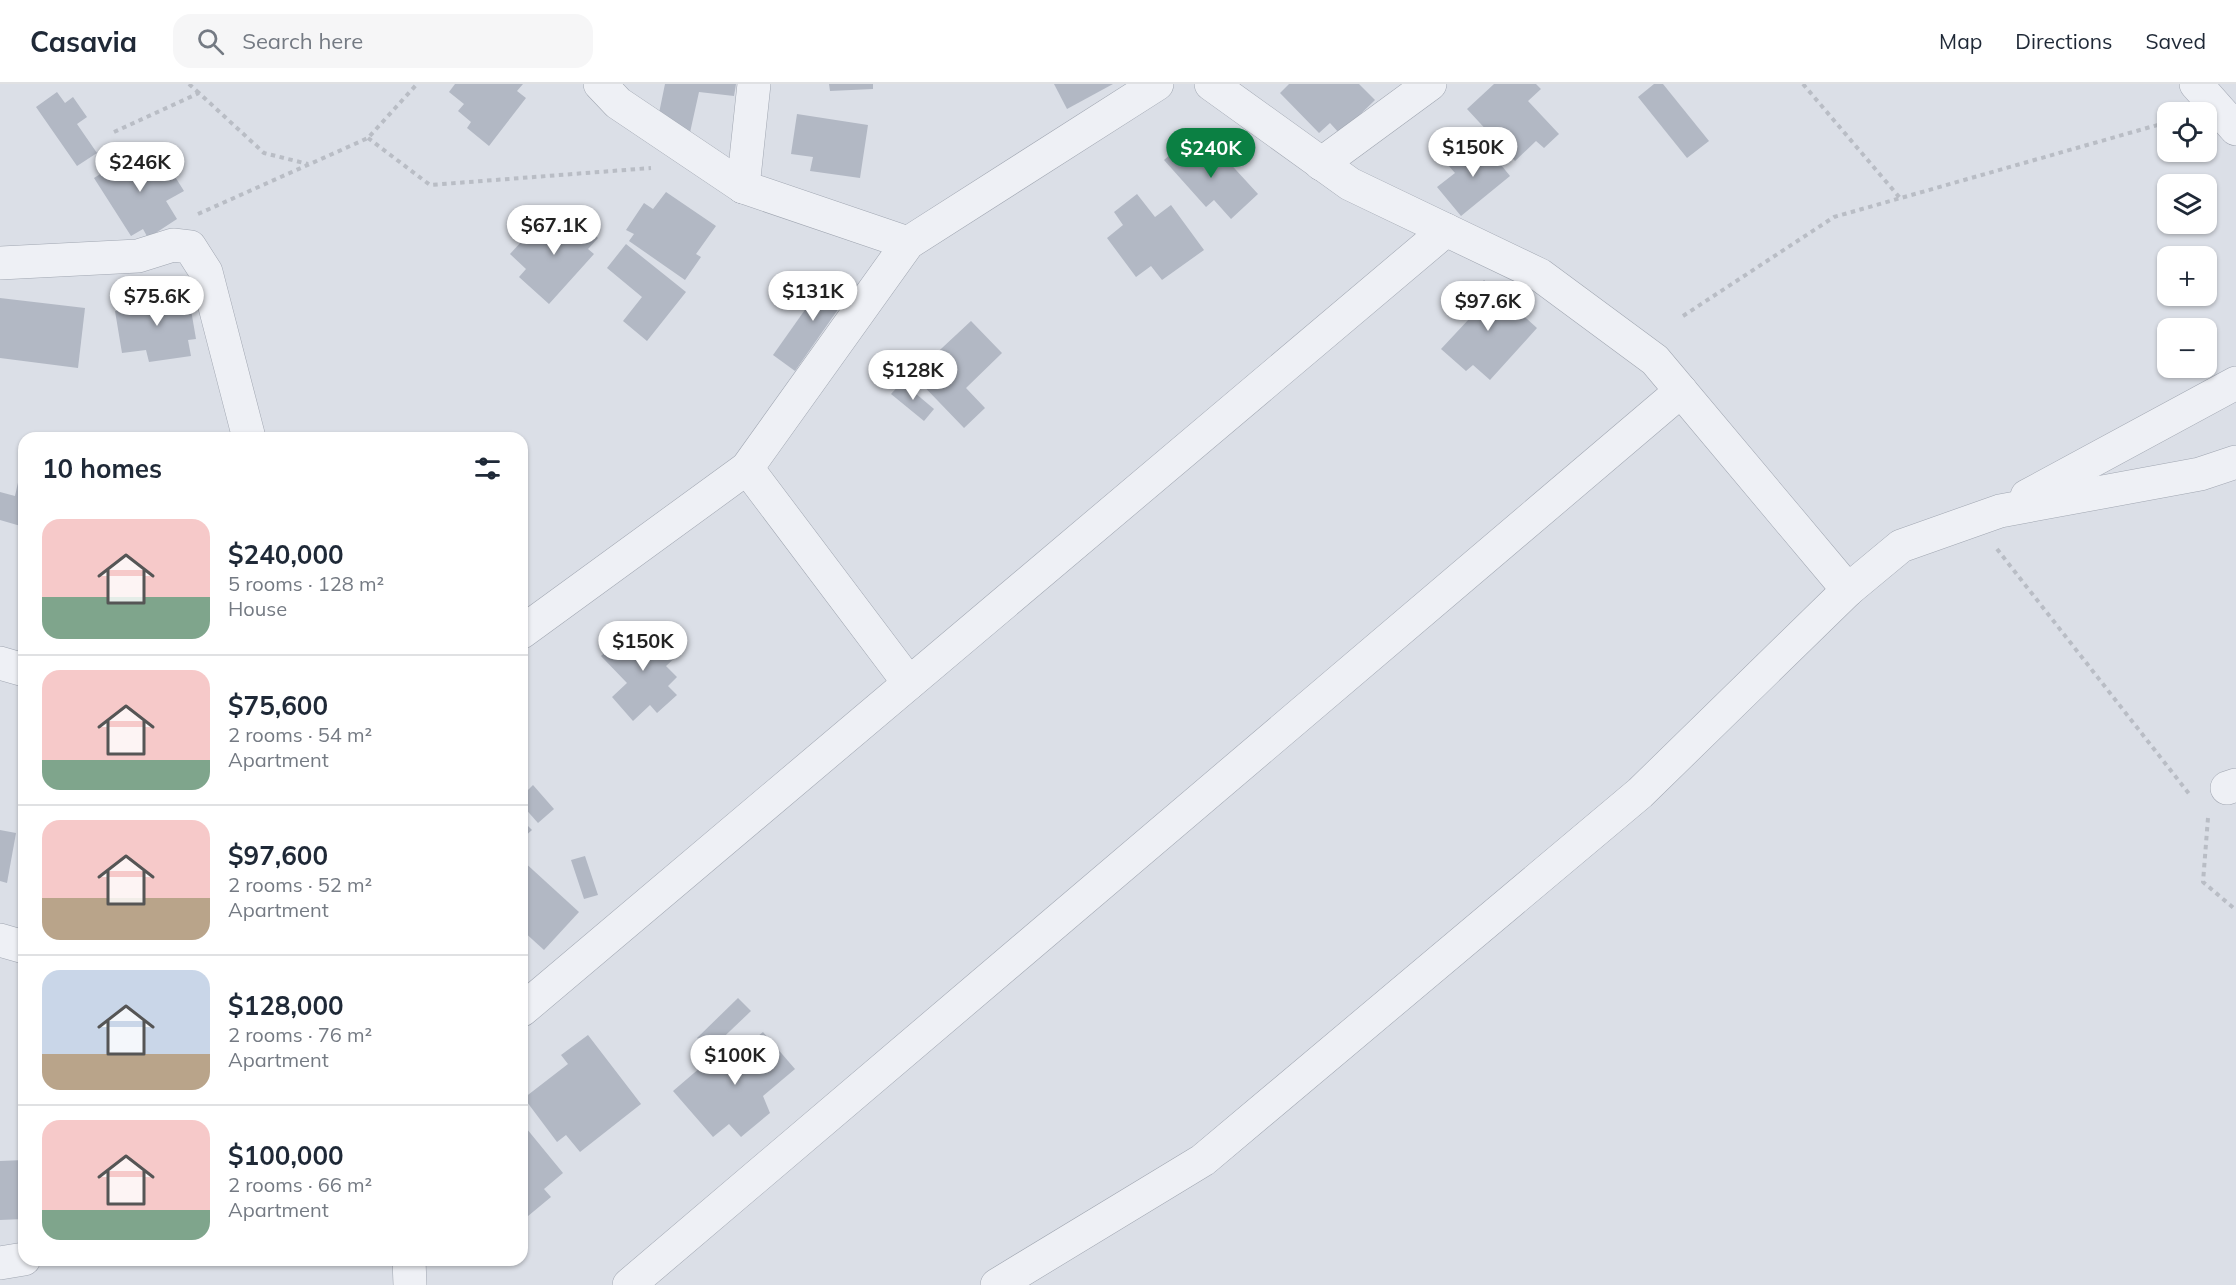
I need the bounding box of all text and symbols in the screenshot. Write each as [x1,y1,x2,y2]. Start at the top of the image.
search box [173,14,593,68]
text: Casavia [30,24,137,59]
icon: search [194,25,227,58]
text: Search here [242,27,363,55]
text: Map [1939,28,1982,54]
text: Directions [2015,28,2112,54]
text: Saved [2145,28,2206,54]
map controls [2157,102,2217,378]
button: locate [2157,102,2217,162]
pin: $150K [1431,127,1515,178]
pin: $240K [1169,128,1253,179]
text: $150K [1442,134,1504,159]
text: $240K [1180,135,1242,160]
pin: $246K [98,142,182,193]
text: $246K [109,149,171,174]
button: layers [2157,174,2217,234]
pin: $67.1K [505,205,603,256]
text: $67.1K [521,212,587,237]
button: + [2157,246,2217,306]
pin: $131K [771,271,855,322]
pin: $75.6K [108,276,206,327]
text: $131K [782,278,844,303]
pin: $97.6K [1439,281,1537,332]
text: $75.6K [124,283,190,308]
text: $97.6K [1455,288,1521,313]
button: − [2157,318,2217,378]
pin: $128K [871,350,955,401]
text: $128K [882,357,944,382]
text: 10 homes [42,452,162,485]
icon: filters [471,452,504,485]
text: $240,000 [228,538,344,571]
icon: home [90,543,162,615]
text: 5 rooms · 128 m² [228,571,384,596]
text: House [228,596,287,621]
pin: $150K [601,621,685,672]
text: $150K [612,628,674,653]
text: $75,600 [228,689,328,722]
icon: home [90,694,162,766]
text: 2 rooms · 54 m² [228,722,372,747]
text: Apartment [228,747,329,772]
text: $97,600 [228,839,328,872]
icon: home [90,844,162,916]
text: 2 rooms · 52 m² [228,872,372,897]
text: Apartment [228,897,329,922]
text: $128,000 [228,989,344,1022]
icon: home [90,994,162,1066]
text: 2 rooms · 76 m² [228,1022,372,1047]
pin: $100K [693,1035,777,1086]
text: $100K [704,1042,766,1067]
text: Apartment [228,1047,329,1072]
text: $100,000 [228,1139,344,1172]
icon: home [90,1144,162,1216]
text: 2 rooms · 66 m² [228,1172,372,1197]
text: Apartment [228,1197,329,1222]

